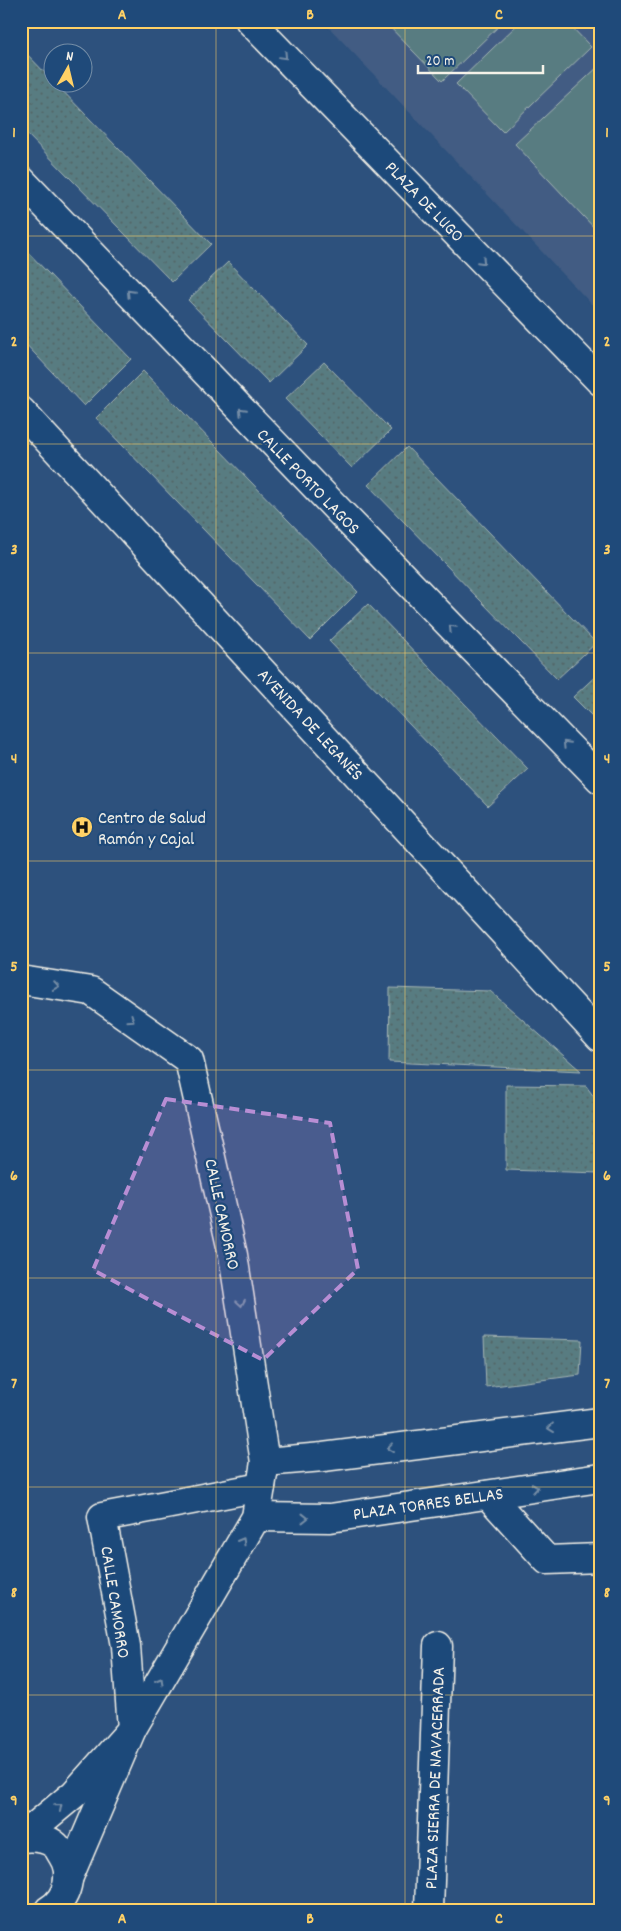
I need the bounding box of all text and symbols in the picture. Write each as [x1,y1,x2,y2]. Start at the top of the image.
text: A [118,4,127,27]
text: B [306,4,314,27]
text: C [495,4,503,27]
north arrow [42,42,92,92]
scale bar [418,42,544,74]
text: N [65,47,74,68]
one-way arrow [278,50,287,59]
text: 20 m [426,51,454,73]
text: 1 [12,122,16,145]
text: 1 [605,122,609,145]
street label: PLAZA DE LUGO [378,157,468,249]
one-way arrow [476,255,485,264]
one-way arrow [127,290,136,299]
text: 2 [11,331,18,354]
text: 2 [604,331,611,354]
one-way arrow [239,407,248,416]
street label: CALLE PORTO LAGOS [250,424,365,542]
text: 3 [10,539,18,562]
text: 3 [603,539,611,562]
one-way arrow [449,625,458,634]
street label: AVENIDA DE LEGANÉS [250,664,368,787]
one-way arrow [563,741,572,750]
text: 4 [11,748,17,771]
text: 4 [604,748,610,771]
place label: Centro de Salud Ramón y Cajal [98,807,206,853]
hospital icon: Centro de Salud Ramón y Cajal [70,815,94,839]
text: 5 [10,956,18,979]
text: 5 [603,956,611,979]
one-way arrow [52,980,60,990]
one-way arrow [125,1013,135,1022]
street label: CALLE CAMORRO [197,1157,245,1272]
text: 6 [10,1165,18,1188]
text: 6 [603,1165,611,1188]
one-way arrow [235,1299,245,1308]
text: 7 [11,1373,17,1396]
text: 7 [604,1373,610,1396]
one-way arrow [547,1422,555,1433]
one-way arrow [386,1442,394,1453]
street label: PLAZA TORRES BELLAS [351,1483,505,1528]
one-way arrow [531,1483,539,1493]
one-way arrow [302,1513,309,1523]
one-way arrow [236,1537,246,1546]
street label: CALLE CAMORRO [92,1545,135,1660]
text: 8 [11,1582,18,1605]
text: 8 [604,1582,611,1605]
street label: PLAZA SIERRA DE NAVACERRADA [420,1666,453,1890]
one-way arrow [154,1678,164,1687]
text: 9 [10,1790,18,1813]
text: 9 [603,1790,611,1813]
one-way arrow [53,1803,62,1812]
text: A [118,1908,127,1931]
text: B [306,1908,314,1931]
text: C [495,1908,503,1931]

